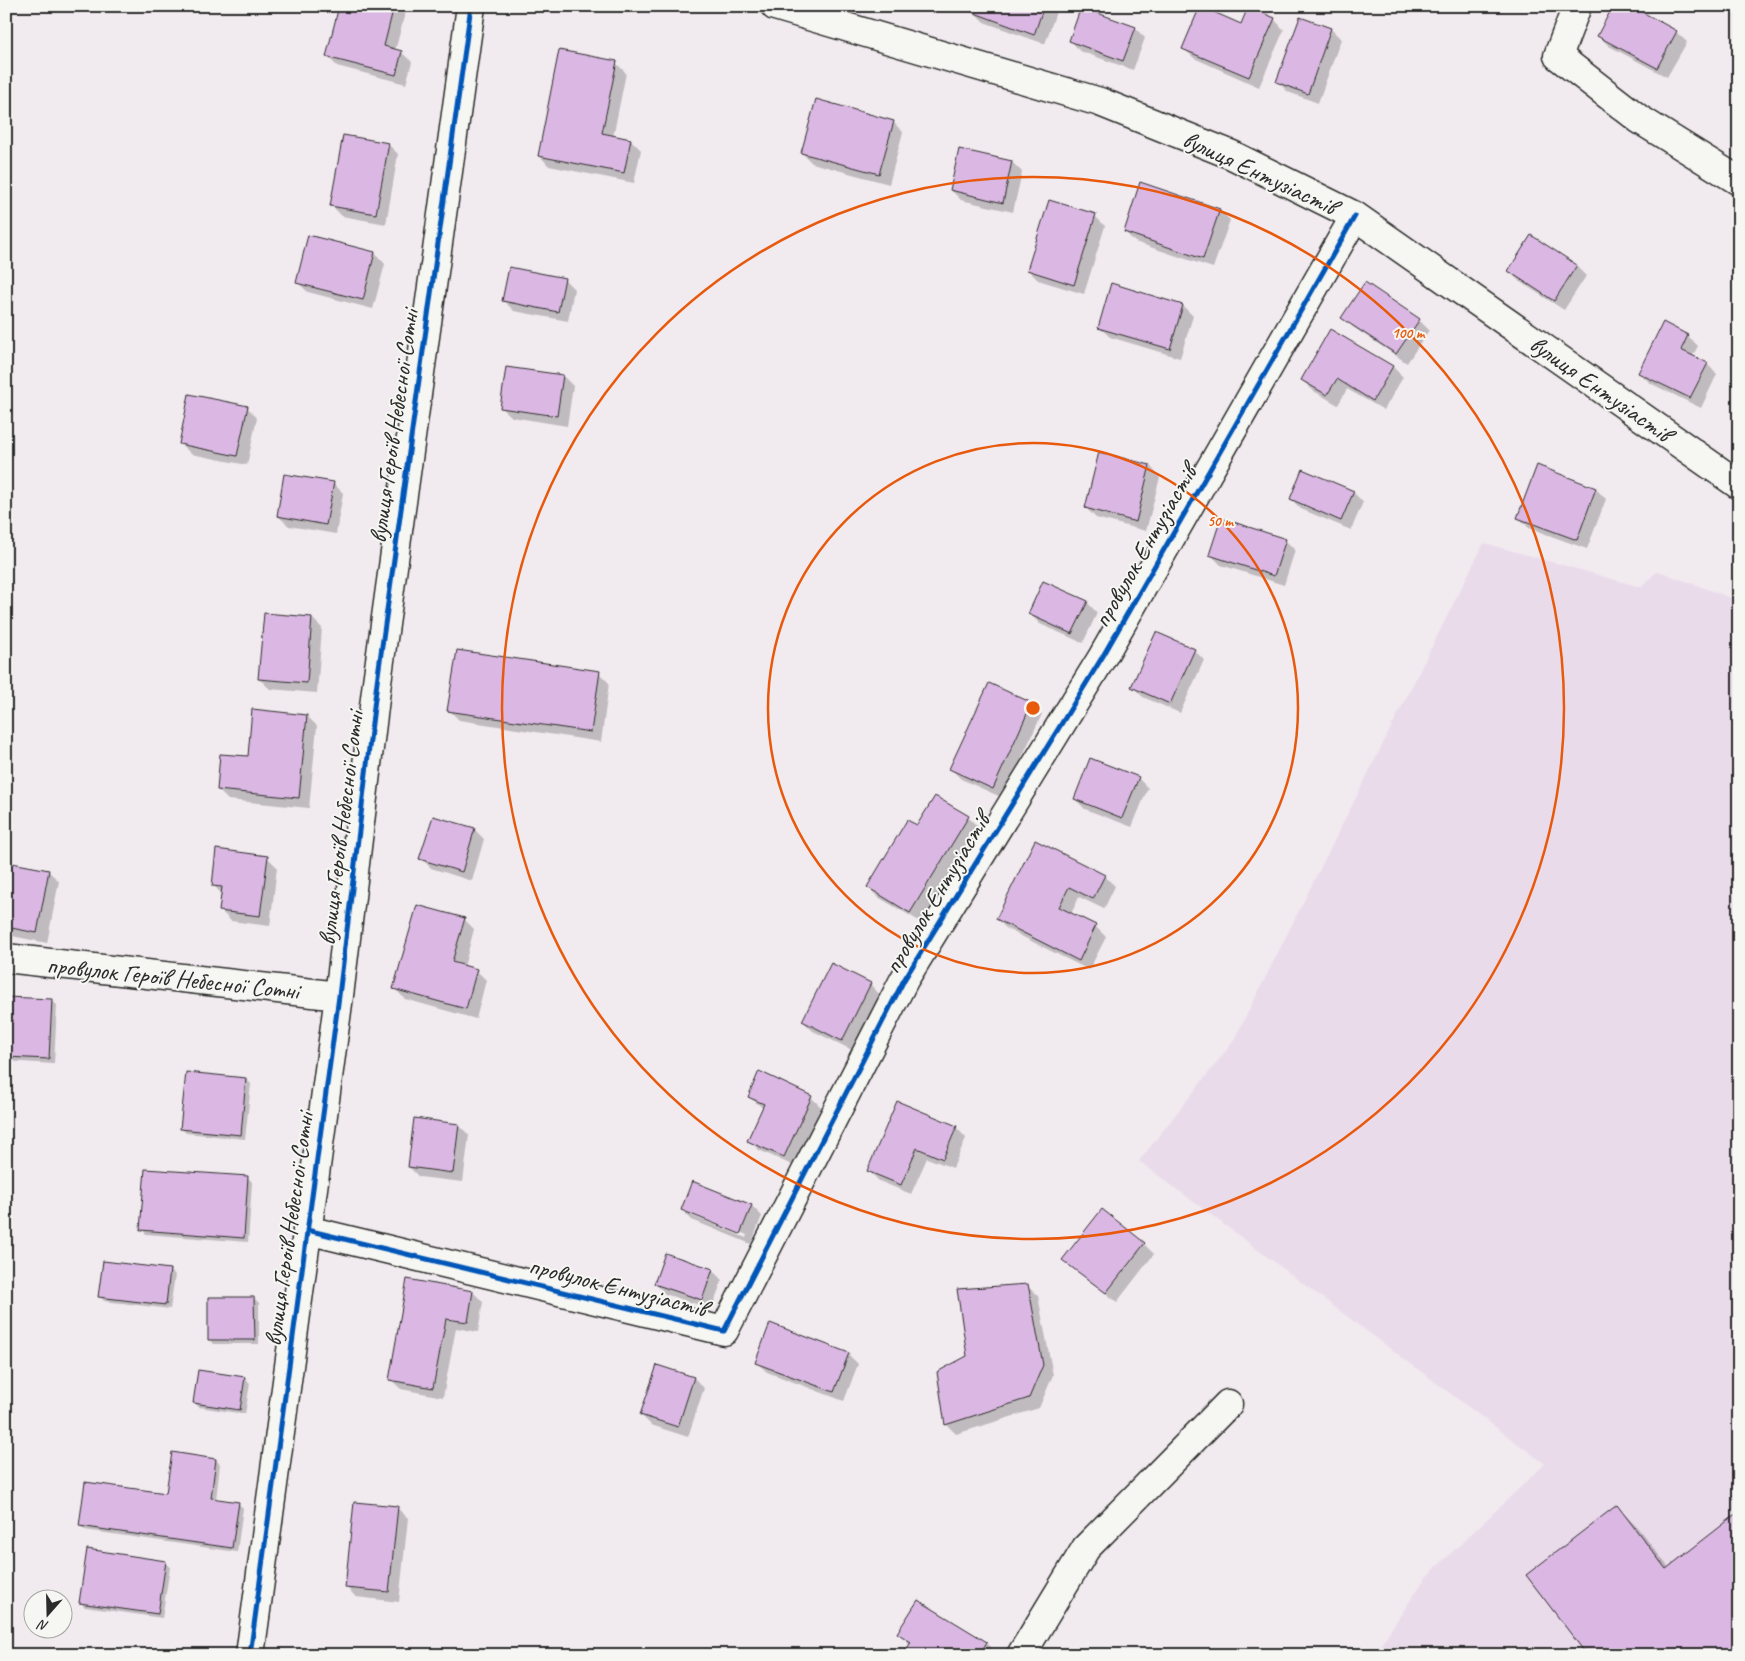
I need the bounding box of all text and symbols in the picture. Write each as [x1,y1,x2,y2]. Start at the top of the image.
street label: вулиця Ентузіастів [1178,123,1347,225]
street label: вулиця Героїв Небесної Сотні [362,304,427,545]
text: 100 m [1392,324,1426,343]
street label: вулиця Ентузіастів [1523,328,1683,453]
street label: провулок Ентузіастів [1086,454,1207,633]
text: 50 m [1207,512,1234,531]
centre of rings [1024,699,1042,717]
street label: вулиця Героїв Небесної Сотні [311,706,372,947]
street label: провулок Ентузіастів [876,802,1001,980]
street label: провулок Героїв Небесної Сотні [45,949,304,1008]
street label: вулиця Героїв Небесної Сотні [257,1107,322,1348]
street label: провулок Ентузіастів [526,1249,716,1326]
north arrow [22,1588,72,1638]
text: N [35,1615,51,1635]

